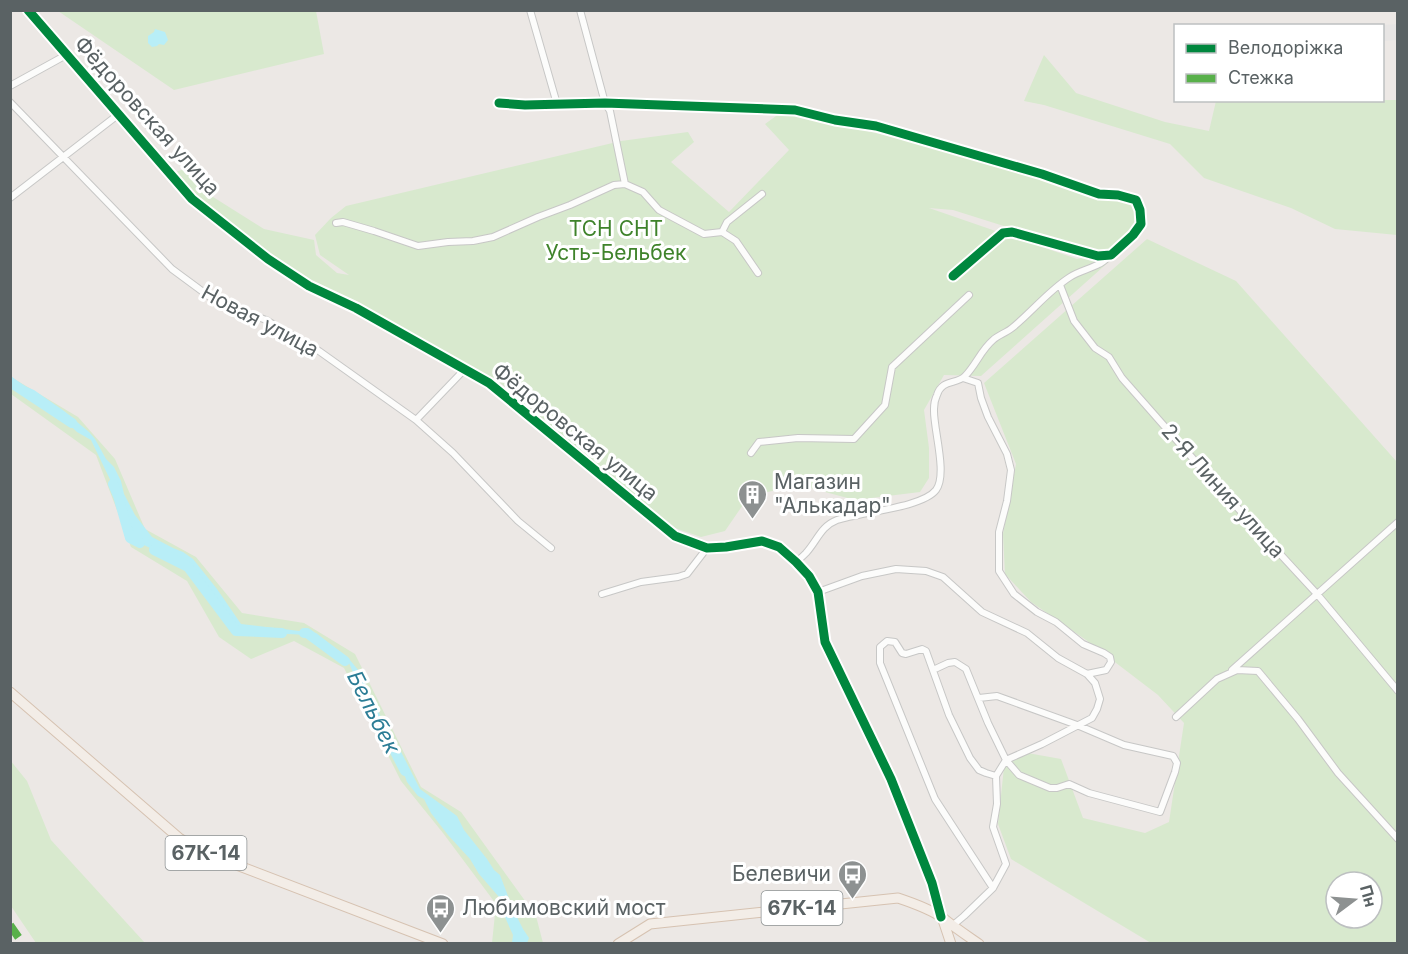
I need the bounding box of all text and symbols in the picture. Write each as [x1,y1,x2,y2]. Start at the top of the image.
legend [1174,24,1384,102]
street label: Фёдоровская улица [69,31,225,200]
text: Велодоріжка [1228,37,1343,58]
text: Стежка [1228,67,1294,88]
park label: ТСН СНТ Усть-Бельбек [546,216,687,265]
street label: Новая улица [197,279,323,362]
street label: Фёдоровская улица [488,357,663,506]
street label: 2-Я Линия улица [1157,418,1290,563]
place label: Магазин "Алькадар" [774,469,891,518]
building icon: Магазин "Алькадар" [737,478,769,520]
water label: Бельбек [342,666,406,759]
road number: 67К-14 [166,836,246,870]
bus stop icon: Белевичи [836,858,868,900]
place label: Белевичи [732,861,831,886]
north arrow [1324,870,1384,930]
text: Пн [1356,883,1381,909]
road number: 67К-14 [762,891,842,925]
bus stop icon: Любимовский мост [425,892,457,934]
place label: Любимовский мост [462,895,666,920]

